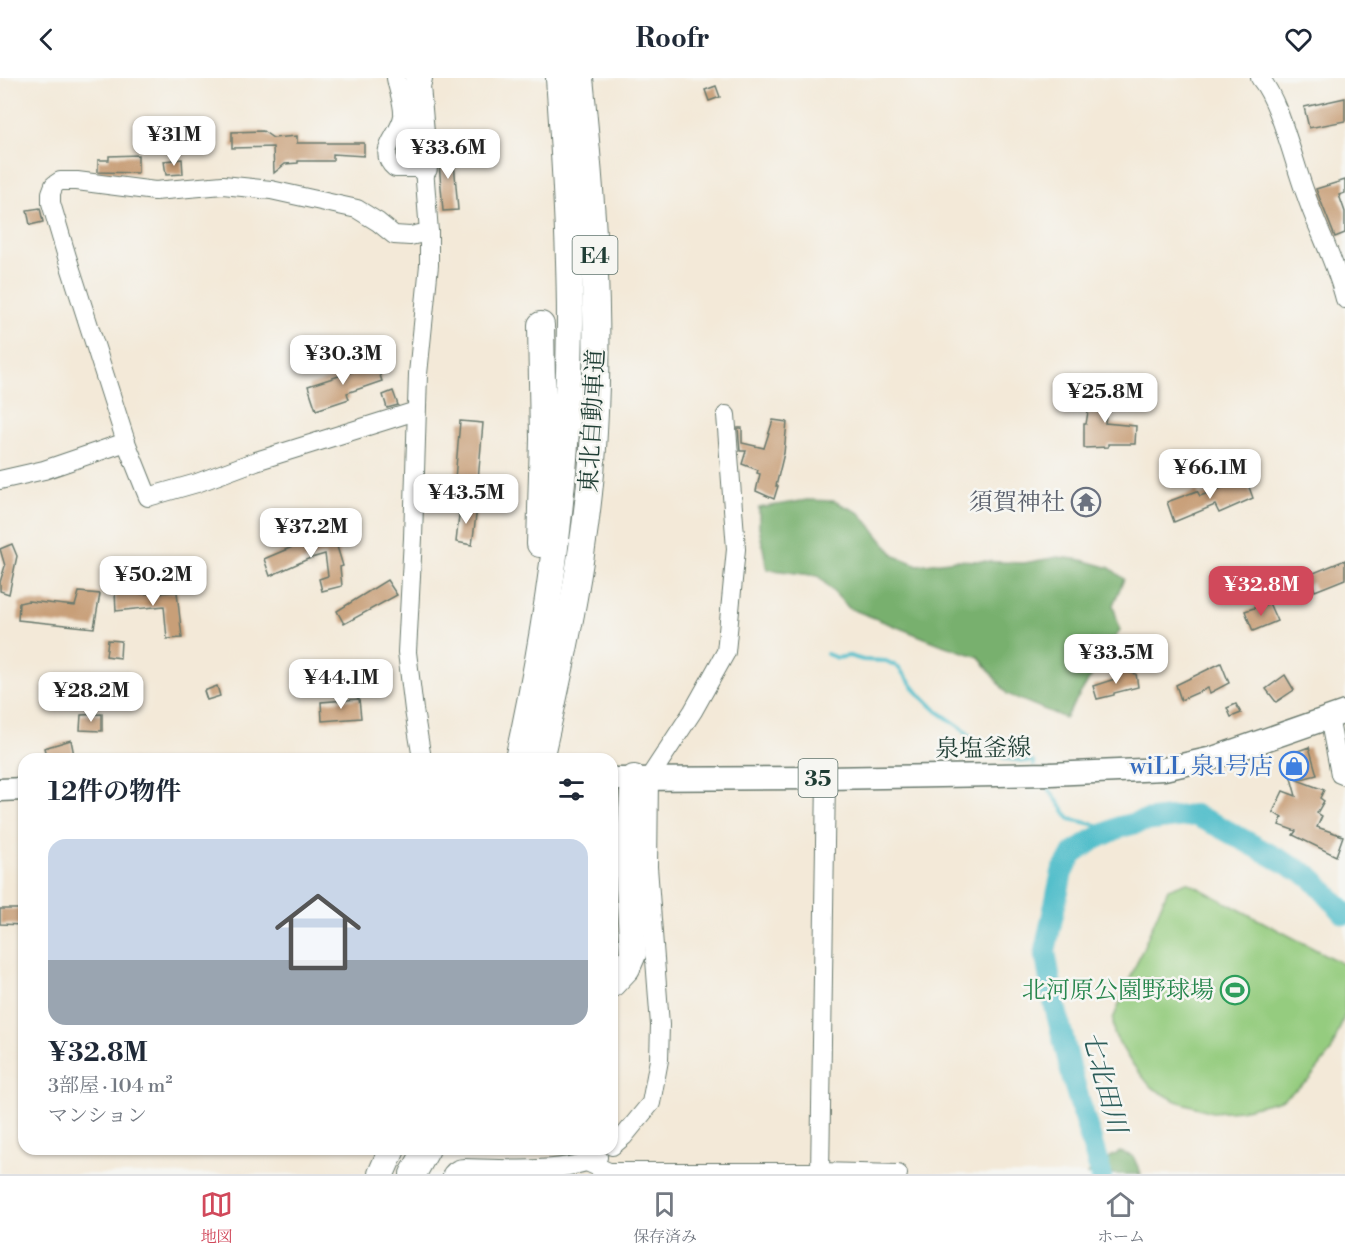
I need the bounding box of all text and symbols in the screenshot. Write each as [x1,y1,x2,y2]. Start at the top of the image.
text: Roofr [635,22,710,56]
icon: back [30,23,63,56]
icon: heart [1282,23,1315,56]
pin: ¥31M [138,116,210,167]
text: ¥31M [146,123,202,148]
pin: ¥33.6M [399,129,497,180]
text: ¥33.6M [410,136,486,161]
road number: E4 [572,236,618,274]
pin: ¥30.3M [294,335,392,386]
text: ¥30.3M [304,342,382,367]
street label: 東北自動車道 [574,348,612,494]
pin: ¥25.8M [1056,373,1154,424]
text: ¥25.8M [1067,380,1143,405]
pin: ¥66.1M [1161,449,1259,500]
text: ¥66.1M [1173,456,1247,481]
pin: ¥43.5M [417,474,515,525]
text: ¥43.5M [427,481,505,506]
temple icon: 須賀神社 [1070,486,1102,518]
place label: 須賀神社 [969,488,1065,518]
pin: ¥37.2M [262,508,360,559]
text: ¥37.2M [274,515,348,540]
pin: ¥50.2M [104,556,202,607]
text: ¥50.2M [114,563,192,588]
pin: ¥32.8M [1212,566,1310,617]
text: ¥32.8M [1223,573,1299,598]
pin: ¥33.5M [1067,634,1165,685]
text: ¥33.5M [1078,641,1154,666]
pin: ¥44.1M [292,659,390,710]
text: ¥44.1M [303,666,379,691]
pin: ¥28.2M [42,672,140,723]
text: ¥28.2M [52,679,130,704]
street label: 泉塩釜線 [935,733,1031,765]
shop icon: wiLL 泉1号店 [1278,750,1310,782]
place label: wiLL 泉1号店 [1129,752,1273,782]
road number: 35 [798,759,838,797]
icon: filters [555,773,588,806]
text: 12件の物件 [48,776,181,808]
icon: home [264,878,372,986]
sports icon: 北河原公園野球場 [1219,974,1251,1006]
place label: 北河原公園野球場 [1022,976,1214,1006]
water label: 七北田川 [1075,1028,1134,1140]
text: ¥32.8M [48,1037,148,1069]
text: 3部屋 · 104 m² [48,1074,172,1099]
text: マンション [48,1104,147,1129]
tab: 地図 [200,1188,233,1247]
tab: 保存済み [633,1188,697,1247]
tab: ホーム [1097,1188,1145,1247]

